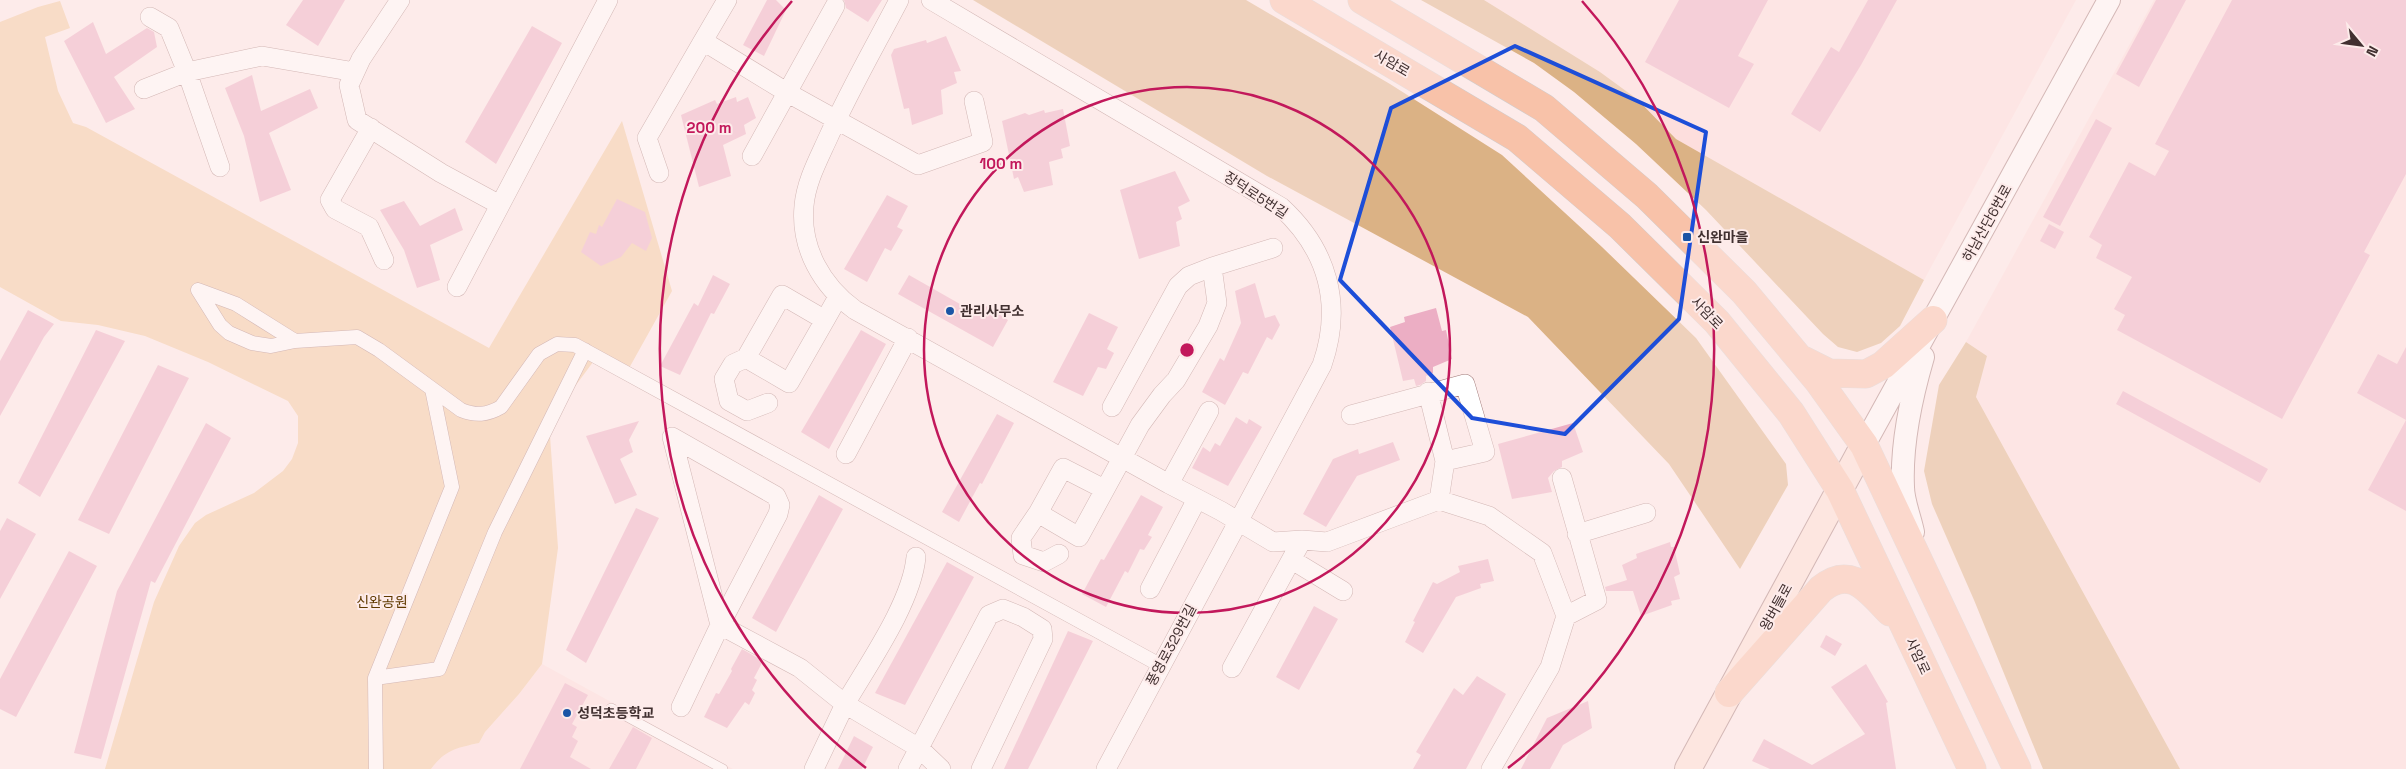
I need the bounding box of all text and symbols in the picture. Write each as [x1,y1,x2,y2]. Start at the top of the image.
north arrow [2336,20,2386,70]
text: N [2362,43,2383,60]
street label: 사암로 [1371,46,1413,81]
text: 200 m [687,118,731,137]
text: 100 m [980,154,1022,173]
street label: 장덕로5번길 [1221,168,1291,222]
street label: 하남산단6번로 [1958,181,2016,265]
place label: 신완마을 [1697,228,1749,246]
marker: 신완마을 [1681,231,1693,243]
street label: 사암로 [1687,293,1727,333]
place label: 관리사무소 [960,302,1025,320]
marker: 관리사무소 [944,305,956,317]
centre of rings [1178,341,1196,359]
street label: 왕버들로 [1756,580,1796,634]
park label: 신완공원 [356,593,408,611]
street label: 풍영로329번길 [1142,601,1200,689]
street label: 사암로 [1902,635,1934,677]
place label: 성덕초등학교 [577,704,654,722]
marker: 성덕초등학교 [561,707,573,719]

